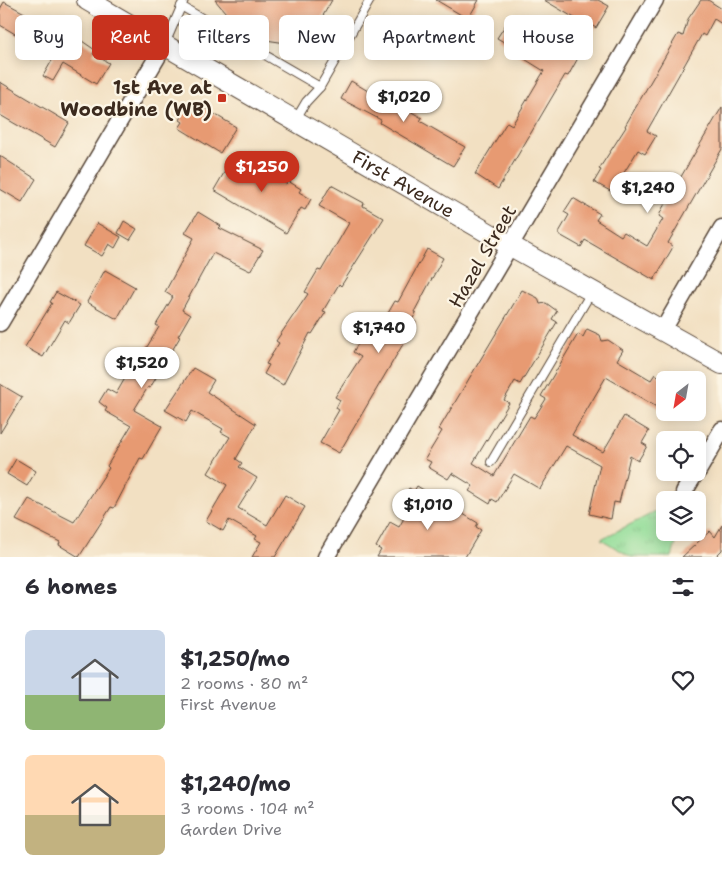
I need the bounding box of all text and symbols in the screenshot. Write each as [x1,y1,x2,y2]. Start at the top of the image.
chip: Buy [15,15,82,60]
chip: Rent [92,15,169,60]
chip: Filters [179,15,269,60]
chip: New [279,15,354,60]
chip: Apartment [364,15,494,60]
chip: House [504,15,593,60]
place label: 1st Ave at Woodbine (WB) [60,75,212,122]
pin: $1,020 [363,80,445,123]
text: $1,020 [377,86,431,107]
marker: 1st Ave at Woodbine (WB) [216,92,228,104]
street label: First Avenue [347,145,459,224]
pin: $1,250 [221,150,303,193]
text: $1,250 [235,156,289,177]
pin: $1,240 [607,172,689,214]
text: $1,240 [621,177,675,198]
street label: Hazel Street [443,200,522,312]
pin: $1,740 [338,312,420,354]
text: $1,740 [352,317,406,338]
pin: $1,520 [101,346,183,389]
text: $1,520 [116,352,168,373]
north arrow [656,371,706,421]
map controls [656,371,706,541]
button: locate [656,431,706,481]
pin: $1,010 [387,488,469,531]
button: layers [656,491,706,541]
text: $1,010 [403,494,453,515]
text: 6 homes [25,573,117,601]
icon: filters [669,573,697,601]
text: $1,250/mo [180,645,290,673]
icon: home [65,650,125,710]
icon: heart [669,666,697,694]
text: 2 rooms · 80 m² [180,673,308,694]
text: First Avenue [180,694,276,715]
text: $1,240/mo [180,770,291,798]
icon: home [65,775,125,835]
icon: heart [669,791,697,819]
text: 3 rooms · 104 m² [180,798,315,819]
text: Garden Drive [180,819,282,840]

